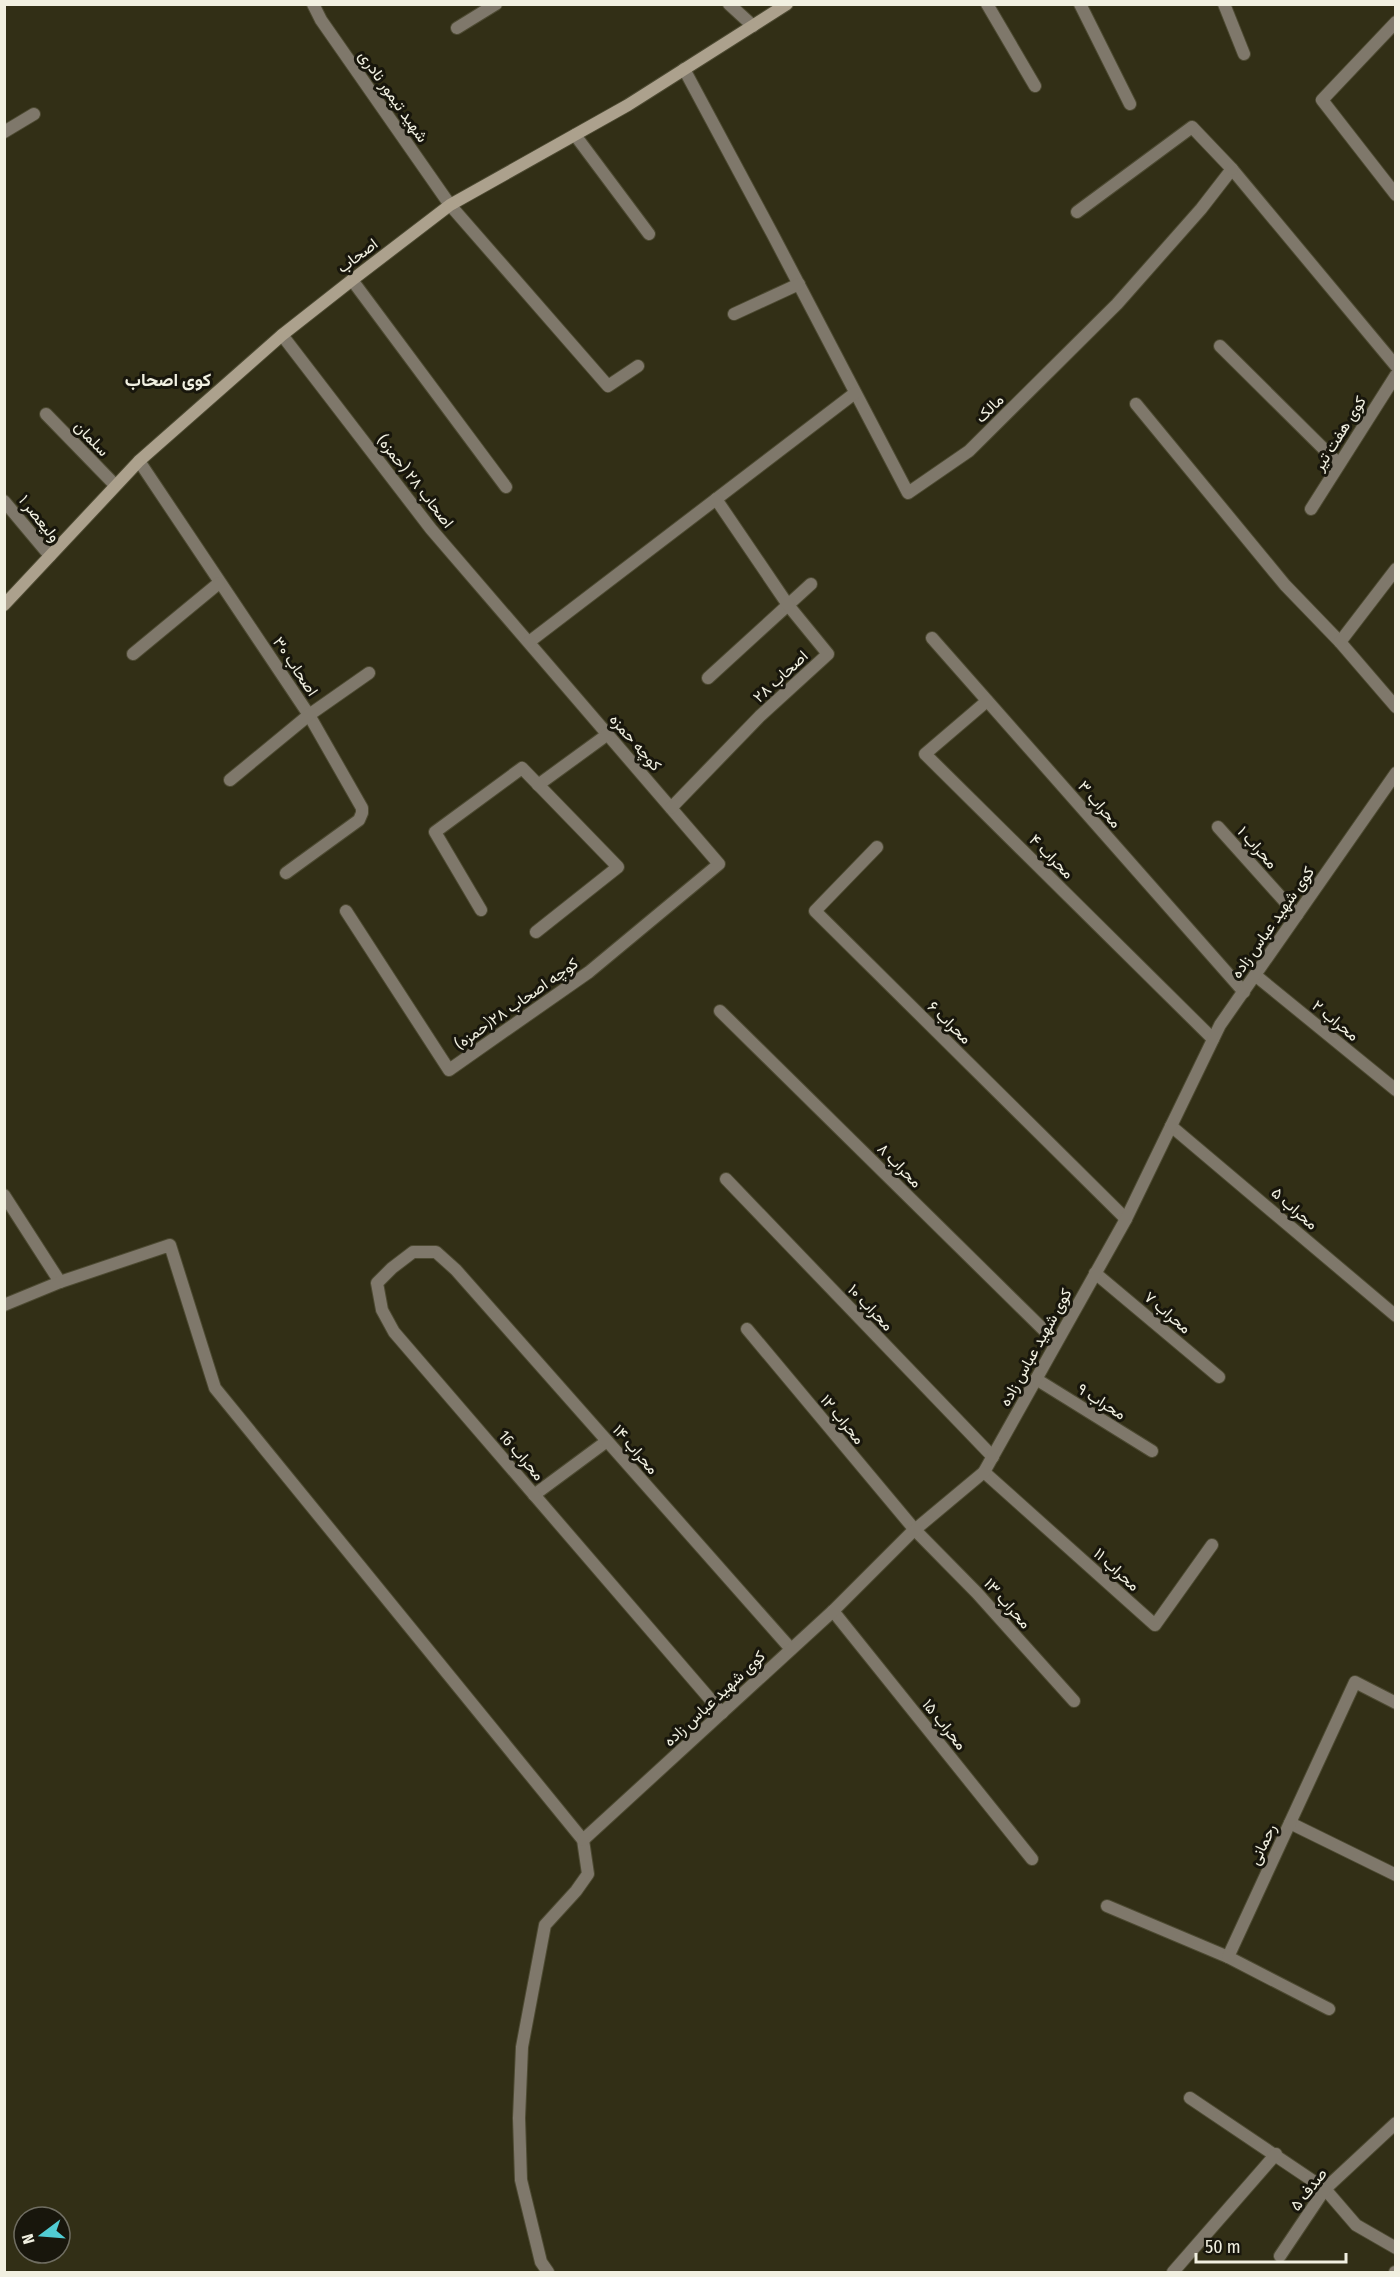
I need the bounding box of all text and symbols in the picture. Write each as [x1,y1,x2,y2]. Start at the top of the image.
street label: شهید تیمور نادری [354,47,432,147]
street label: اصحاب [333,234,381,277]
district label: کوی اصحاب [125,369,211,391]
street label: مالک [971,390,1008,427]
street label: کوی هفت تیر [1308,392,1371,475]
street label: سلمان [70,417,113,460]
street label: اصحاب ۲۸ (حمزه) [372,431,458,532]
street label: ولیعصر ۱ [14,491,64,546]
street label: اصحاب ۳۰ [269,633,322,699]
street label: اصحاب ۲۸ [749,646,812,706]
street label: کوچه حمزه [604,710,666,776]
street label: محراب ۳ [1073,777,1125,833]
street label: محراب ۱ [1233,822,1282,873]
street label: محراب ۴ [1025,830,1078,883]
street label: کوی شهید عباس زاده [1227,863,1319,982]
street label: کوچه اصحاب ۲۸(حمزه) [451,954,583,1055]
street label: محراب ۲ [1308,996,1363,1046]
street label: محراب ۶ [923,997,976,1049]
street label: محراب ۸ [873,1139,926,1192]
street label: محراب ۵ [1267,1183,1322,1234]
street label: محراب ۱۰ [843,1280,897,1335]
street label: کوی شهید عباس زاده [995,1285,1077,1410]
street label: محراب ۷ [1140,1287,1195,1338]
street label: محراب ۹ [1073,1379,1130,1425]
street label: محراب ۱۲ [816,1391,869,1449]
street label: محراب ۱۴ [608,1421,662,1479]
street label: محراب 16 [494,1426,549,1485]
street label: محراب ۱۱ [1089,1544,1144,1596]
street label: محراب ۱۳ [979,1574,1035,1633]
street label: کوی شهید عباس زاده [660,1646,770,1751]
street label: محراب ۱۵ [918,1695,971,1754]
street label: رحمانی [1245,1821,1281,1868]
street label: صدف ۵ [1286,2164,1331,2214]
north arrow [12,2205,72,2265]
scale bar [1196,2226,1346,2264]
text: N [18,2232,39,2246]
text: 50 m [1205,2236,1241,2258]

